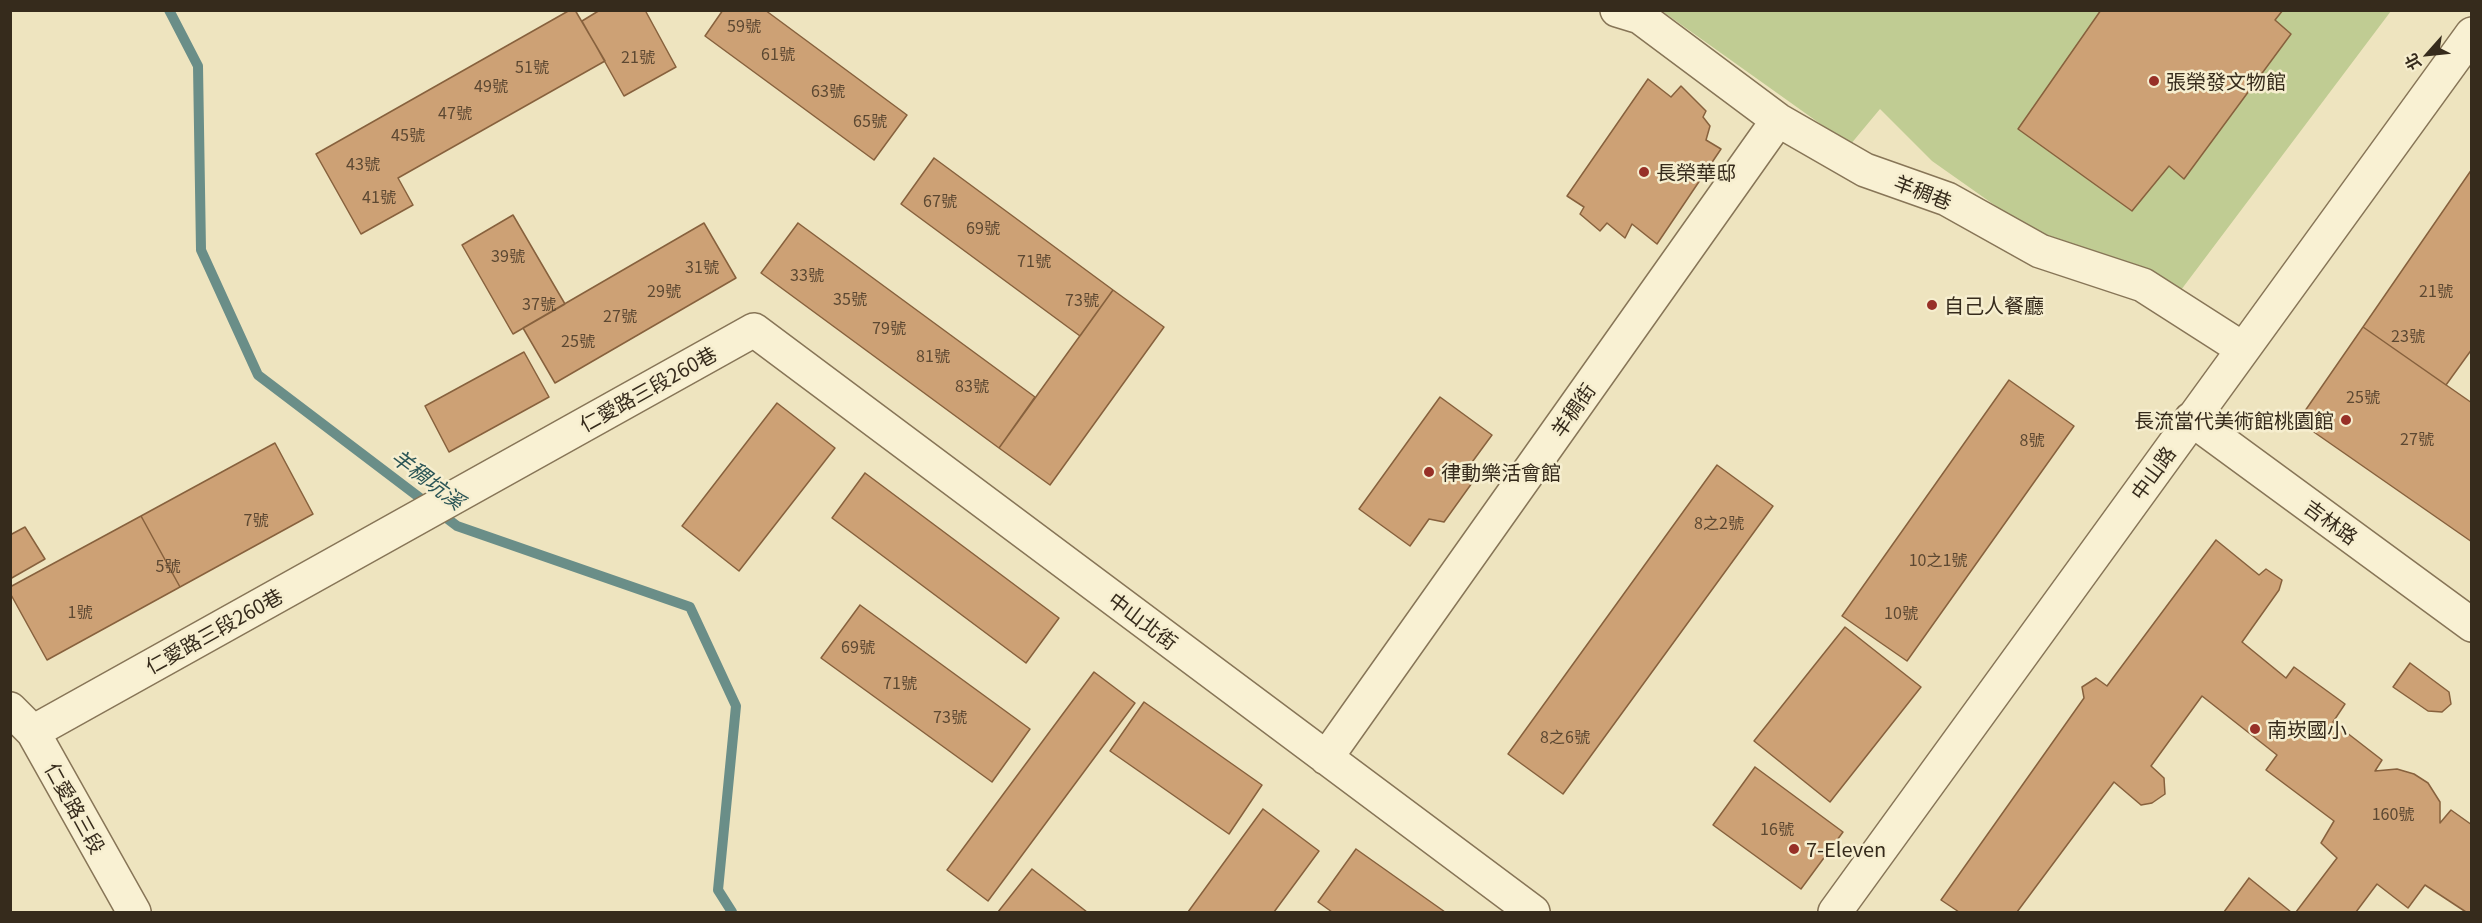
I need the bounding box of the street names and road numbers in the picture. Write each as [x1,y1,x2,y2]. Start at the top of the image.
street label: 羊稠巷 [1891,170,1955,214]
street label: 仁愛路三段260巷 [575,341,721,437]
street label: 羊稠街 [1546,379,1600,441]
street label: 中山路 [2126,442,2180,504]
street label: 吉林路 [2300,495,2362,549]
street label: 仁愛路三段260巷 [141,583,287,679]
street label: 中山北街 [1104,587,1182,655]
street label: 仁愛路三段 [40,758,110,858]

